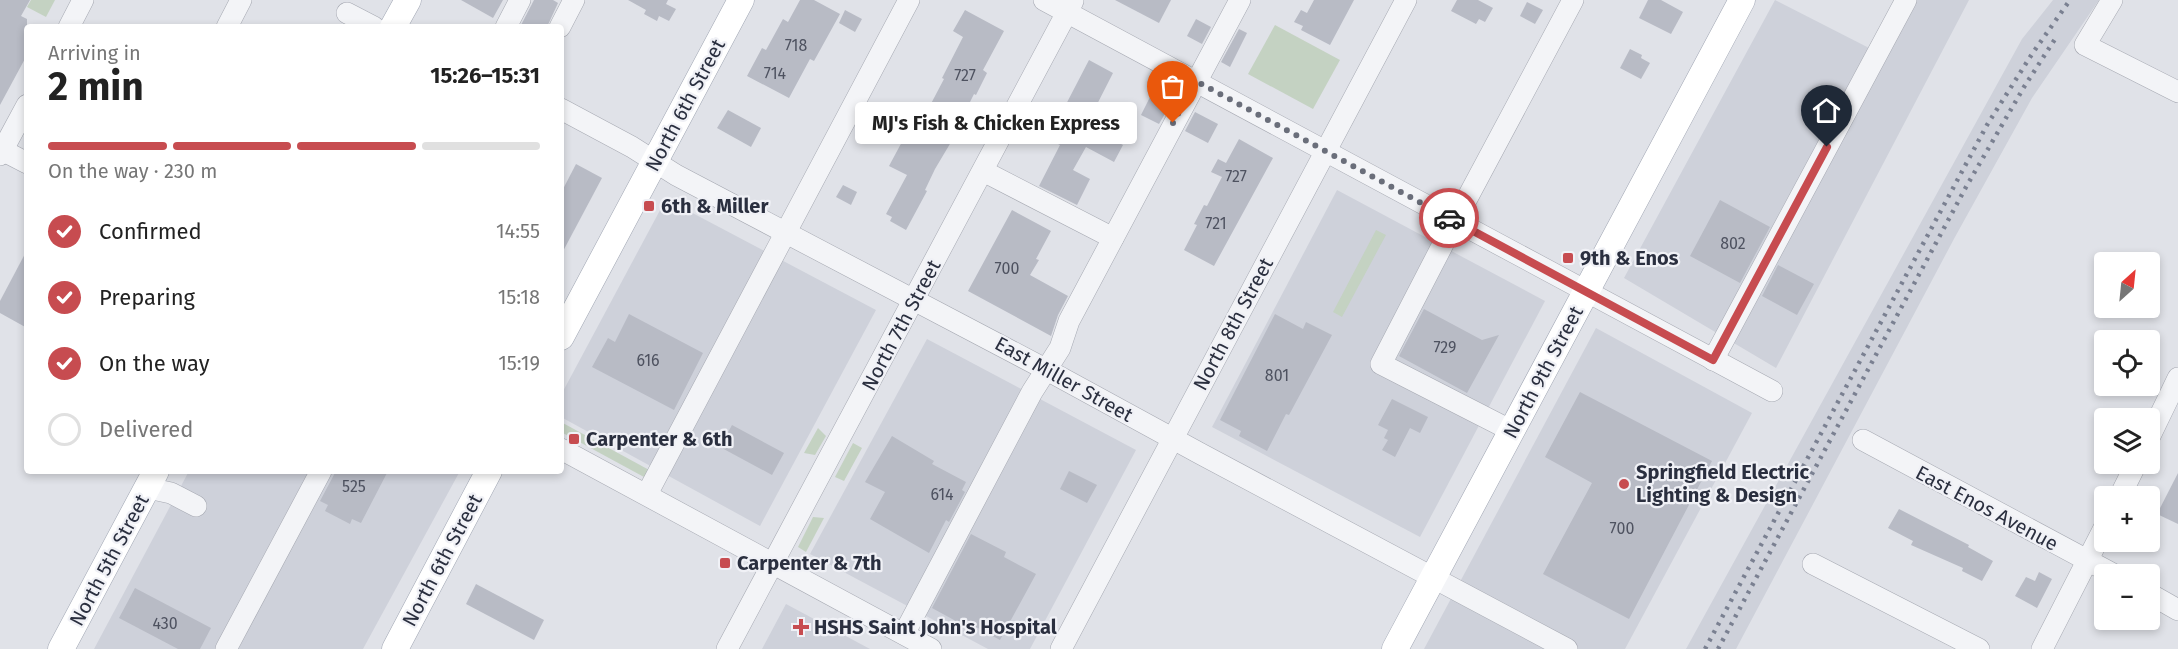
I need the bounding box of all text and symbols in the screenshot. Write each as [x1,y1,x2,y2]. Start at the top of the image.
street label: North 6th Street [640,34,730,175]
house number: 718 [785,36,807,55]
text: Arriving in [48,41,141,65]
pin [1147,61,1198,123]
text: 15:26–15:31 [430,62,540,89]
text: 2 min [48,64,144,110]
house number: 714 [764,64,787,83]
house number: 727 [954,66,976,85]
icon: bag [1156,70,1189,103]
pin [1801,85,1852,147]
icon: home [1810,94,1843,127]
callout: MJ's Fish & Chicken Express [855,102,1137,144]
text: MJ's Fish & Chicken Express [872,111,1120,135]
text: On the way · 230 m [48,159,217,183]
house number: 727 [1225,167,1247,186]
courier [1419,188,1479,248]
place label: 6th & Miller [661,194,769,218]
marker: 6th & Miller [642,199,656,213]
icon: car [1433,202,1466,235]
house number: 721 [1205,214,1227,233]
icon: check [48,215,81,248]
text: Confirmed [99,218,202,245]
text: 14:55 [496,219,540,243]
house number: 802 [1720,234,1746,253]
place label: 9th & Enos [1580,246,1679,270]
marker: 9th & Enos [1561,251,1575,265]
north arrow [2094,252,2160,318]
map controls [2094,252,2160,630]
street label: North 8th Street [1188,253,1278,394]
street label: North 7th Street [856,255,946,395]
house number: 700 [995,259,1019,278]
icon: check [48,281,81,314]
text: Preparing [99,284,195,311]
text: 15:18 [498,285,540,309]
street label: North 9th Street [1498,301,1588,442]
button: locate [2094,330,2160,396]
street label: East Miller Street [991,331,1138,427]
house number: 729 [1433,338,1457,357]
icon: check [48,347,81,380]
text: On the way [99,350,210,377]
text: 15:19 [498,351,540,375]
house number: 616 [636,351,660,370]
house number: 801 [1265,366,1289,385]
button: layers [2094,408,2160,474]
text: Delivered [99,416,194,443]
place label: Carpenter & 6th [586,427,732,451]
marker: Carpenter & 6th [567,432,581,446]
place label: Springfield Electric Lighting & Design [1636,460,1809,507]
street label: East Enos Avenue [1912,460,2062,556]
house number: 525 [342,477,366,496]
marker: Springfield Electric Lighting & Design [1617,477,1631,491]
house number: 614 [930,485,954,504]
button: + [2094,486,2160,552]
street label: North 5th Street [64,489,154,630]
street label: North 6th Street [397,489,487,630]
house number: 700 [1610,519,1634,538]
place label: Carpenter & 7th [737,551,882,575]
marker: Carpenter & 7th [718,556,732,570]
button: − [2094,564,2160,630]
house number: 430 [152,614,178,633]
place label: HSHS Saint John's Hospital [814,615,1057,639]
marker: HSHS Saint John's Hospital [792,618,810,636]

